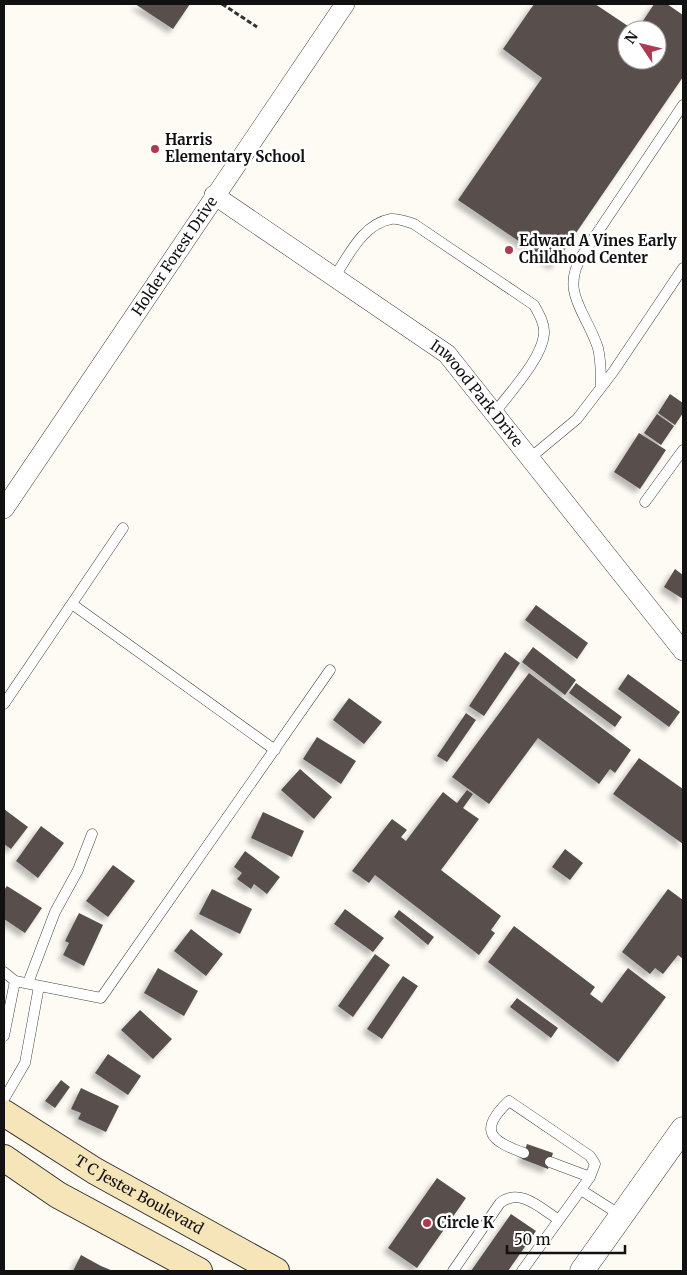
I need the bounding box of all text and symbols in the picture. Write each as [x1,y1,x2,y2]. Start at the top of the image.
north arrow [617,20,667,70]
text: N [621,28,642,47]
place label: Harris Elementary School [165,130,305,166]
marker: Harris Elementary School [149,143,161,155]
street label: Holder Forest Drive [127,193,221,319]
place label: Edward A Vines Early Childhood Center [519,231,677,267]
marker: Edward A Vines Early Childhood Center [503,244,515,256]
street label: Inwood Park Drive [427,335,527,451]
street label: T C Jester Boulevard [71,1151,207,1238]
place label: Circle K [437,1213,495,1232]
marker: Circle K [421,1217,433,1229]
scale bar [507,1222,624,1254]
text: 50 m [514,1230,551,1249]

